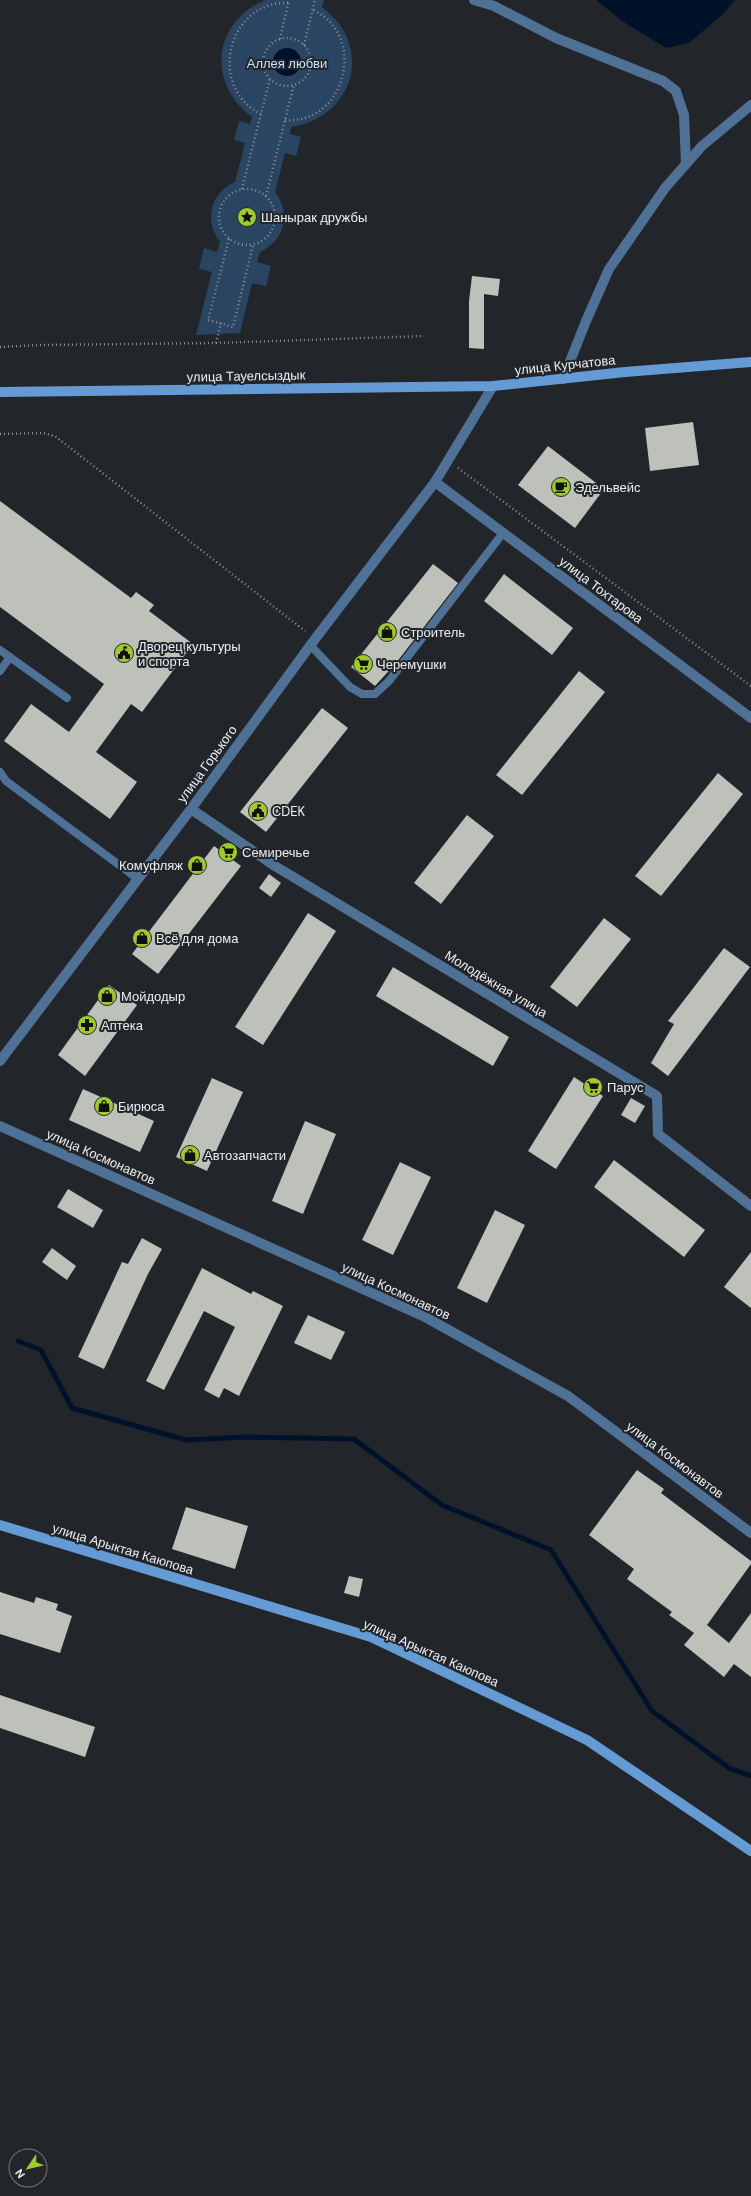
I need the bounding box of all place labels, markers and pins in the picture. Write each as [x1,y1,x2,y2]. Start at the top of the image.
place icon: Шанырак дружбы [236,206,258,228]
place label: Шанырак дружбы [261,209,367,226]
cafe icon: Эдельвейс [550,476,572,498]
place label: Эдельвейс [575,479,641,496]
shop icon: Строитель [376,621,398,643]
place label: Строитель [401,624,465,641]
place label: Дворец культуры и спорта [138,638,241,670]
public building icon: Дворец культуры и спорта [113,642,135,664]
supermarket icon: Черемушки [352,653,374,675]
place label: Черемушки [377,656,446,673]
public building icon: CDEK [247,800,269,822]
place label: CDEK [272,803,306,820]
supermarket icon: Семиречье [217,841,239,863]
place label: Семиречье [242,844,310,861]
shop icon: Комуфляж [186,854,208,876]
place label: Комуфляж [119,857,183,874]
shop icon: Всё для дома [131,927,153,949]
place label: Всё для дома [156,930,239,947]
shop icon: Мойдодыр [96,985,118,1007]
place label: Мойдодыр [121,988,185,1005]
pharmacy icon: Аптека [76,1014,98,1036]
place label: Аптека [101,1017,144,1034]
supermarket icon: Парус [582,1076,604,1098]
place label: Парус [607,1079,644,1096]
shop icon: Бирюса [93,1095,115,1117]
place label: Бирюса [118,1098,165,1115]
shop icon: Автозапчасти [179,1144,201,1166]
place label: Автозапчасти [204,1147,286,1164]

